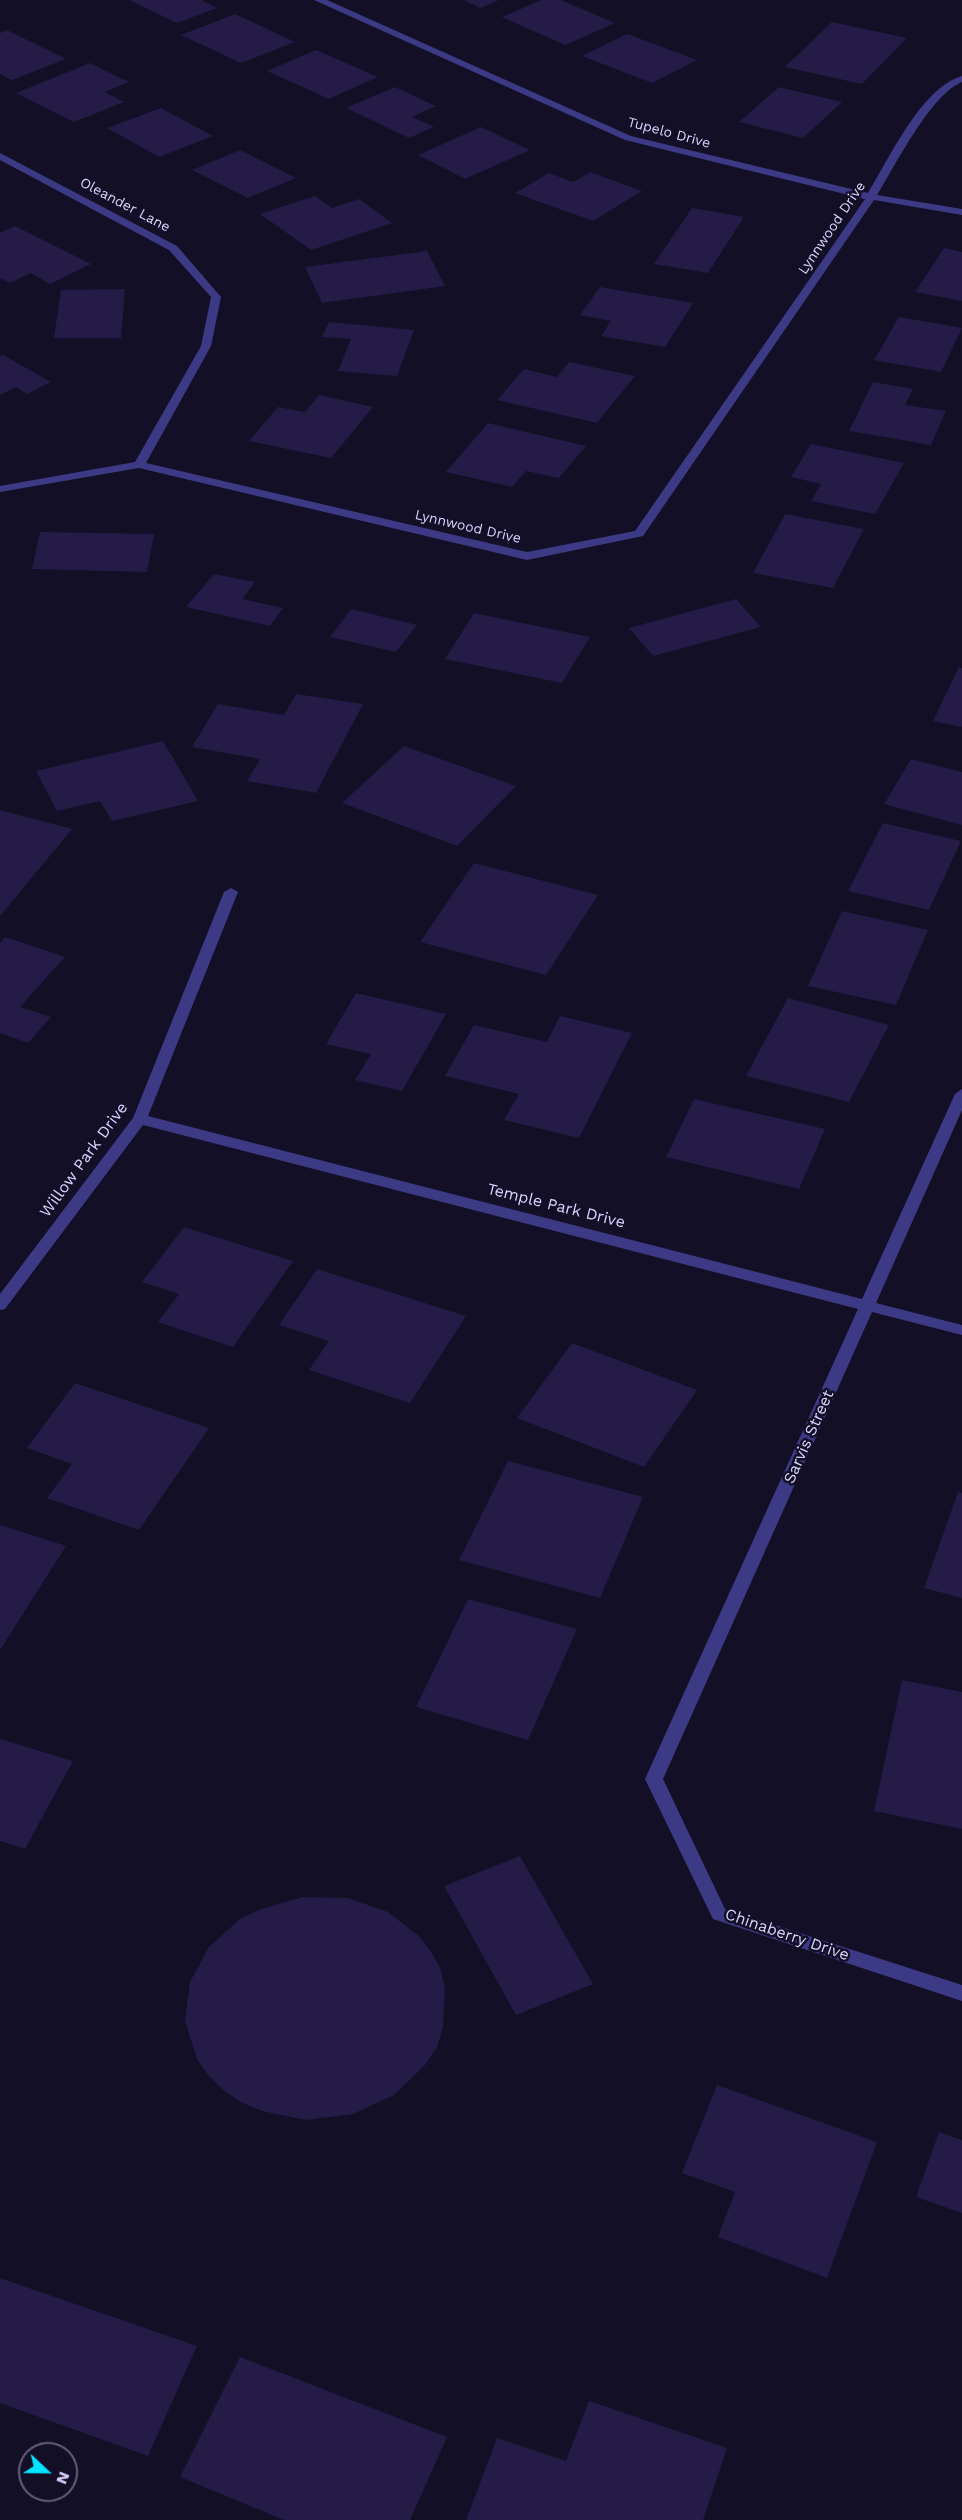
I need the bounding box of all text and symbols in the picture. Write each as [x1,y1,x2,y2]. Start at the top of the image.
street label: Tupelo Drive [626,114,712,152]
street label: Oleander Lane [77,174,173,236]
street label: Lynnwood Drive [795,178,869,278]
street label: Lynnwood Drive [413,507,523,547]
street label: Willow Park Drive [36,1099,132,1221]
street label: Temple Park Drive [485,1180,627,1232]
street label: Sarvis Street [780,1387,838,1487]
street label: Chinaberry Drive [722,1905,852,1965]
north arrow [18,2442,78,2502]
text: N [52,2469,74,2487]

